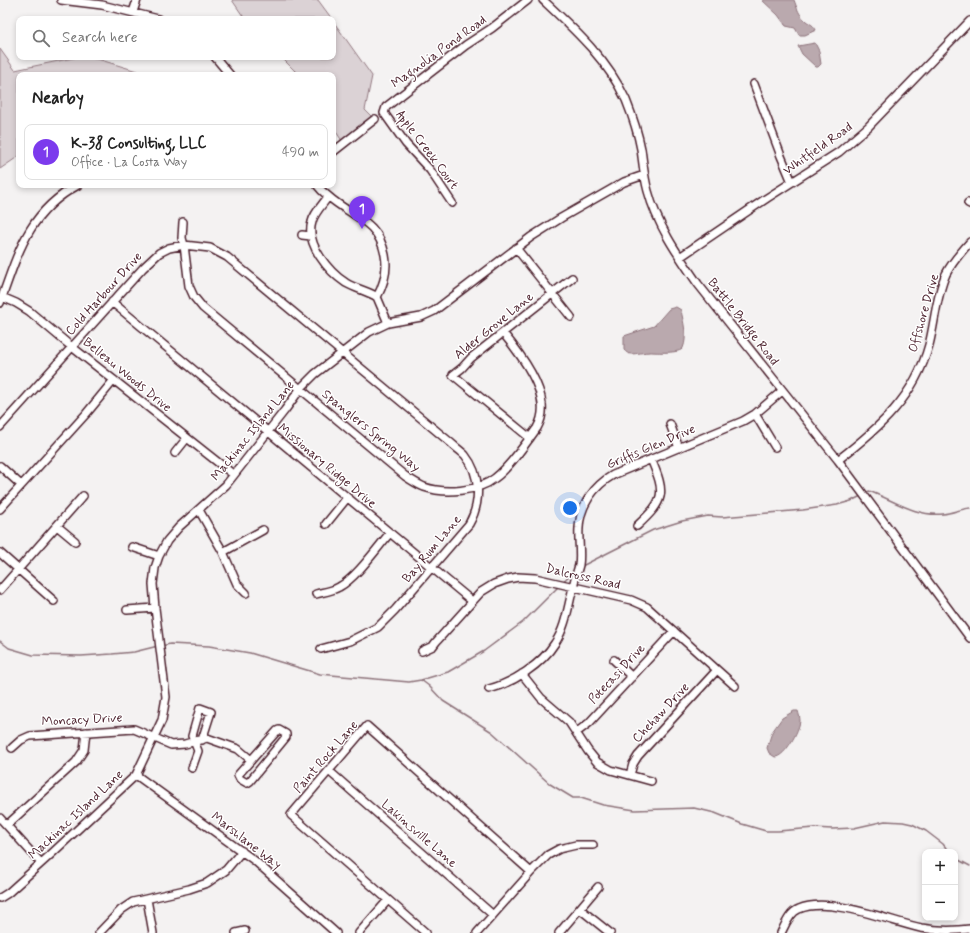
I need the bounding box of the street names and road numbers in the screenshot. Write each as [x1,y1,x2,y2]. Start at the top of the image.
street label: Magnolia Pond Road [388,12,491,94]
street label: Apple Creek Court [391,107,462,194]
street label: Whitfield Road [780,119,856,179]
street label: Cold Harbour Drive [62,248,146,339]
street label: Offshore Drive [905,272,943,354]
street label: Battle Bridge Road [702,275,782,370]
street label: Alder Grove Lane [451,289,537,363]
street label: Belleau Woods Drive [79,334,175,416]
street label: Mackinac Island Lane [207,377,299,485]
street label: Spanglers Spring Way [318,386,424,477]
street label: Missionary Ridge Drive [273,420,380,513]
street label: Griffis Glen Drive [604,421,698,473]
street label: Bay Rum Lane [399,512,465,586]
street label: Dalcross Road [544,560,622,594]
street label: Potecasi Drive [585,640,649,708]
street label: Chehaw Drive [629,679,693,747]
street label: Moncacy Drive [41,709,123,731]
street label: Paint Rock Lane [290,717,362,797]
street label: Mackinac Island Lane [25,766,127,864]
street label: Lakinsville Lane [377,796,461,872]
street label: Marshlane Way [207,808,285,874]

